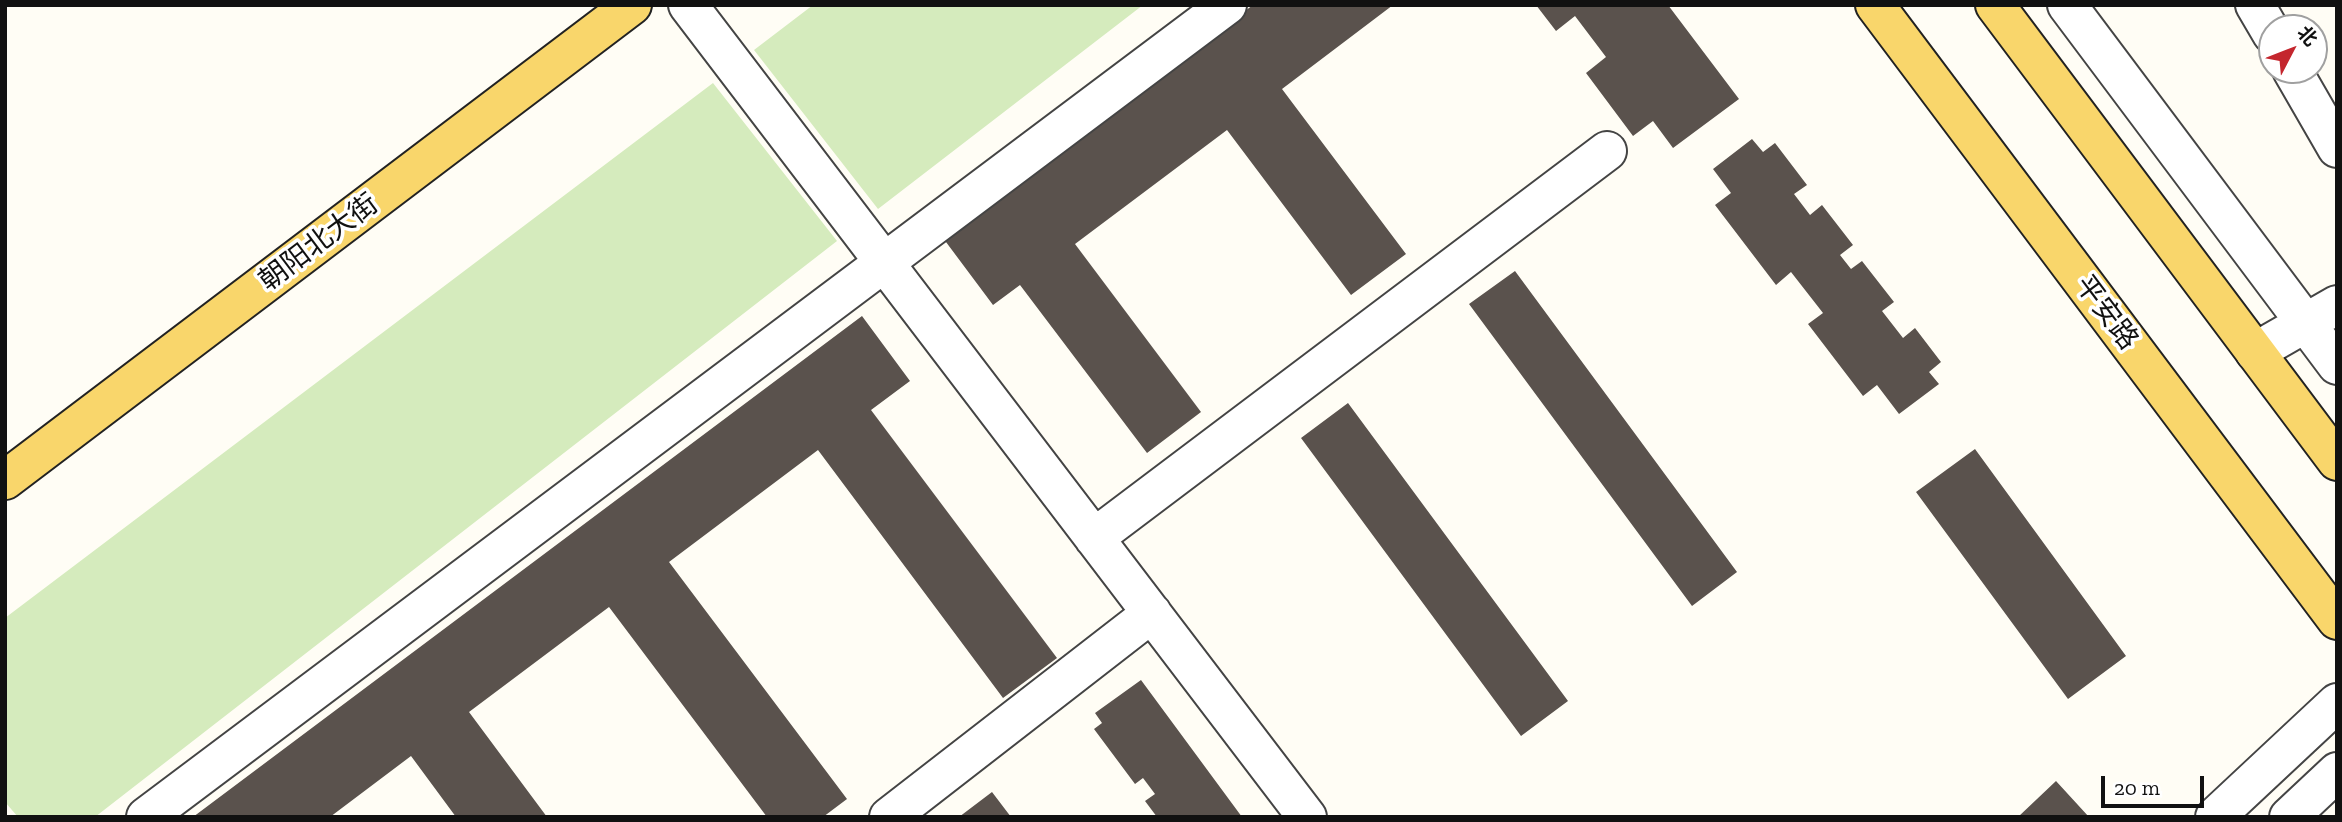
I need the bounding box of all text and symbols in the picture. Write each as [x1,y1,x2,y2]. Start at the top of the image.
north arrow [2258,14,2328,84]
text: 北 [2293,21,2322,51]
street label: 朝阳北大街 [253,187,385,299]
street label: 平安路 [2067,269,2145,357]
scale bar [2104,762,2207,806]
text: 20 m [2114,775,2160,800]

